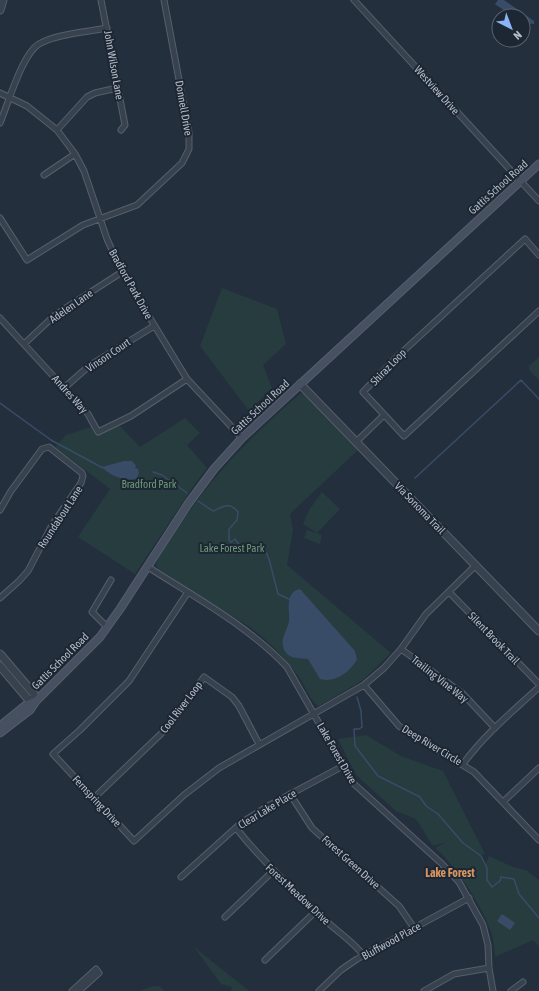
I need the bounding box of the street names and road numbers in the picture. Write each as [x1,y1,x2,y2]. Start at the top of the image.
street label: John Wilson Lane [102,30,126,100]
street label: Westview Drive [412,63,462,117]
street label: Donnell Drive [173,80,195,136]
street label: Gattis School Road [466,157,530,217]
street label: Bradford Park Drive [107,247,155,321]
street label: Adelen Lane [47,287,95,325]
street label: Vinson Court [84,336,132,374]
street label: Shiraz Loop [368,346,408,388]
street label: Andres Way [50,373,90,416]
street label: Gattis School Road [228,377,292,437]
street label: Via Sonoma Trail [392,480,448,536]
street label: Roundabout Lane [35,484,85,550]
street label: Silent Brook Trail [466,609,522,667]
street label: Gattis School Road [29,630,91,692]
street label: Trailing Vine Way [409,653,471,705]
street label: Cool River Loop [158,679,204,735]
street label: Lake Forest Drive [315,721,359,785]
street label: Deep River Circle [400,722,464,768]
street label: Fernspring Drive [70,773,124,829]
street label: Clear Lake Place [236,787,298,831]
street label: Forest Green Drive [320,833,382,891]
street label: Forest Meadow Drive [263,861,333,927]
street label: Bluffwood Place [359,920,423,962]

